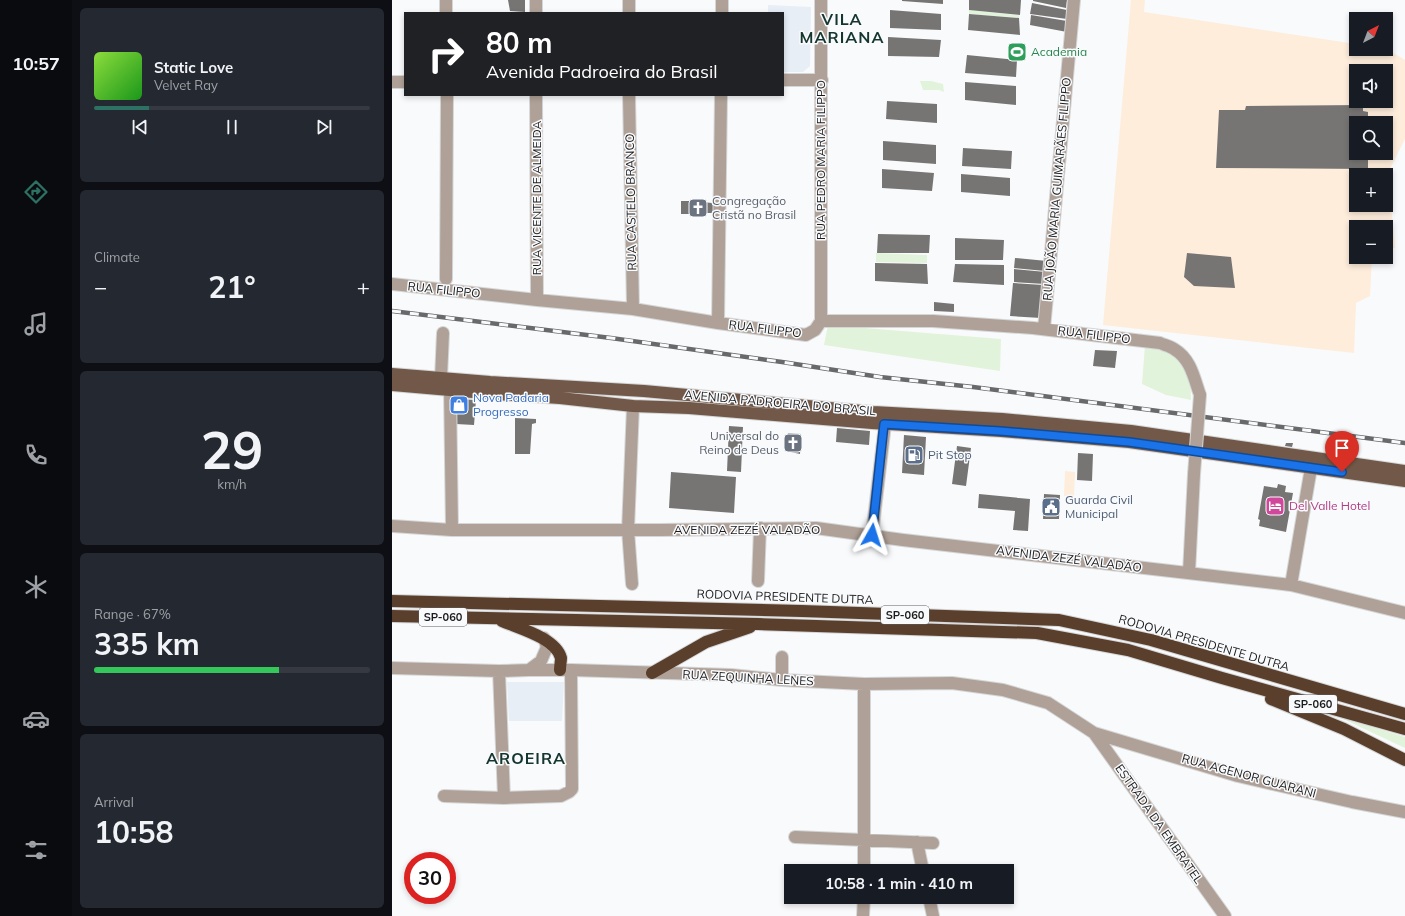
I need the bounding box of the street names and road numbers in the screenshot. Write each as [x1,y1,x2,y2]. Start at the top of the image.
street label: RUA JOÃO MARIA GUIMARÃES FILIPPO [1039,77,1074,301]
street label: RUA PEDRO MARIA FILIPPO [813,80,828,240]
street label: RUA VICENTE DE ALMEIDA [529,120,544,275]
street label: RUA CASTELO BRANCO [622,133,639,271]
street label: RUA FILIPPO [407,278,481,301]
street label: RUA FILIPPO [728,317,802,340]
street label: RUA FILIPPO [1057,323,1131,346]
street label: AVENIDA PADROEIRA DO BRASIL [683,387,877,418]
street label: AVENIDA ZEZÉ VALADÃO [674,522,820,537]
street label: AVENIDA ZEZÉ VALADÃO [995,542,1143,575]
street label: RODOVIA PRESIDENTE DUTRA [696,586,874,607]
road number: SP-060 [881,606,929,624]
road number: SP-060 [419,608,467,626]
street label: RODOVIA PRESIDENTE DUTRA [1117,611,1291,674]
street label: RUA ZEQUINHA LENES [682,667,814,688]
road number: SP-060 [1289,695,1337,713]
street label: RUA AGENOR GUARANI [1180,750,1318,801]
street label: ESTRADA DA EMBRATEL [1112,761,1207,887]

